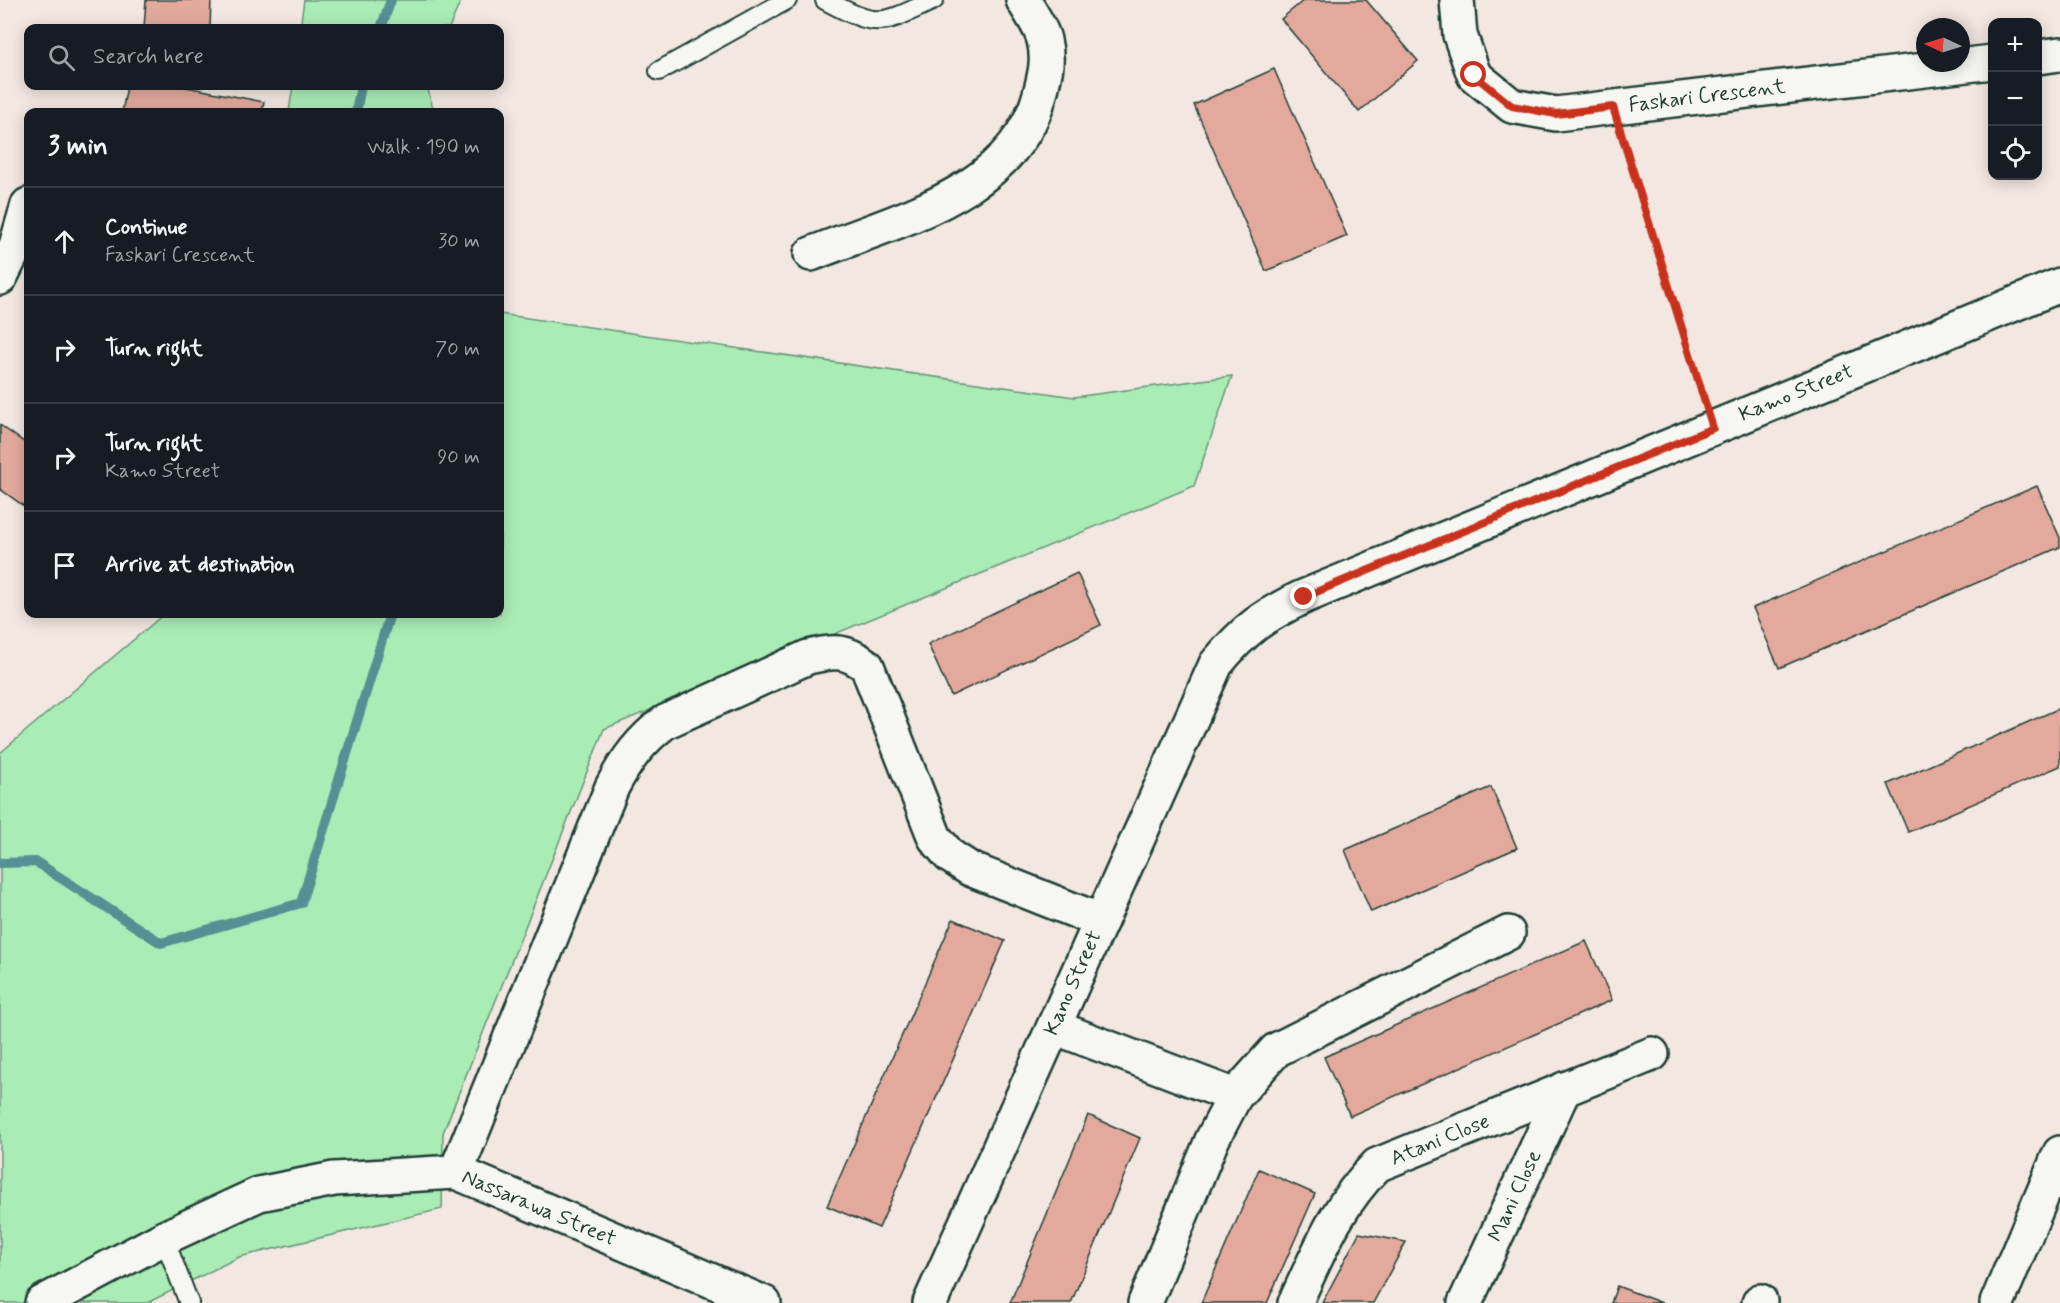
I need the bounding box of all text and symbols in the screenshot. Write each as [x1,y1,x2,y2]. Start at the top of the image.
north arrow [1916,18,1970,72]
map controls [1988,18,2042,180]
button: + [1988,18,2042,72]
search box [24,24,504,90]
icon: search [45,41,78,74]
text: Search here [93,43,204,71]
route start [1460,61,1486,87]
street label: Faskari Crescent [1627,72,1788,119]
button: − [1988,72,2042,126]
button: locate [1988,126,2042,180]
text: 3 min [48,130,108,164]
text: Walk · 190 m [367,134,480,161]
text: Continue [105,214,187,242]
icon: ahead [48,225,81,258]
text: 30 m [438,228,480,255]
text: Faskari Crescent [105,242,255,269]
icon: right [48,333,81,366]
text: Turn right [105,335,203,363]
text: 70 m [435,336,480,363]
street label: Kamo Street [1735,357,1857,429]
text: Turn right [105,430,203,458]
icon: right [48,441,81,474]
text: 90 m [437,444,480,471]
text: Kamo Street [105,458,220,485]
icon: arrive [48,549,81,582]
text: Arrive at destination [105,551,295,579]
route end [1290,583,1316,609]
street label: Kano Street [1037,926,1109,1040]
street label: Atani Close [1386,1107,1494,1173]
street label: Mani Close [1482,1146,1548,1246]
street label: Nassarawa Street [458,1163,620,1253]

